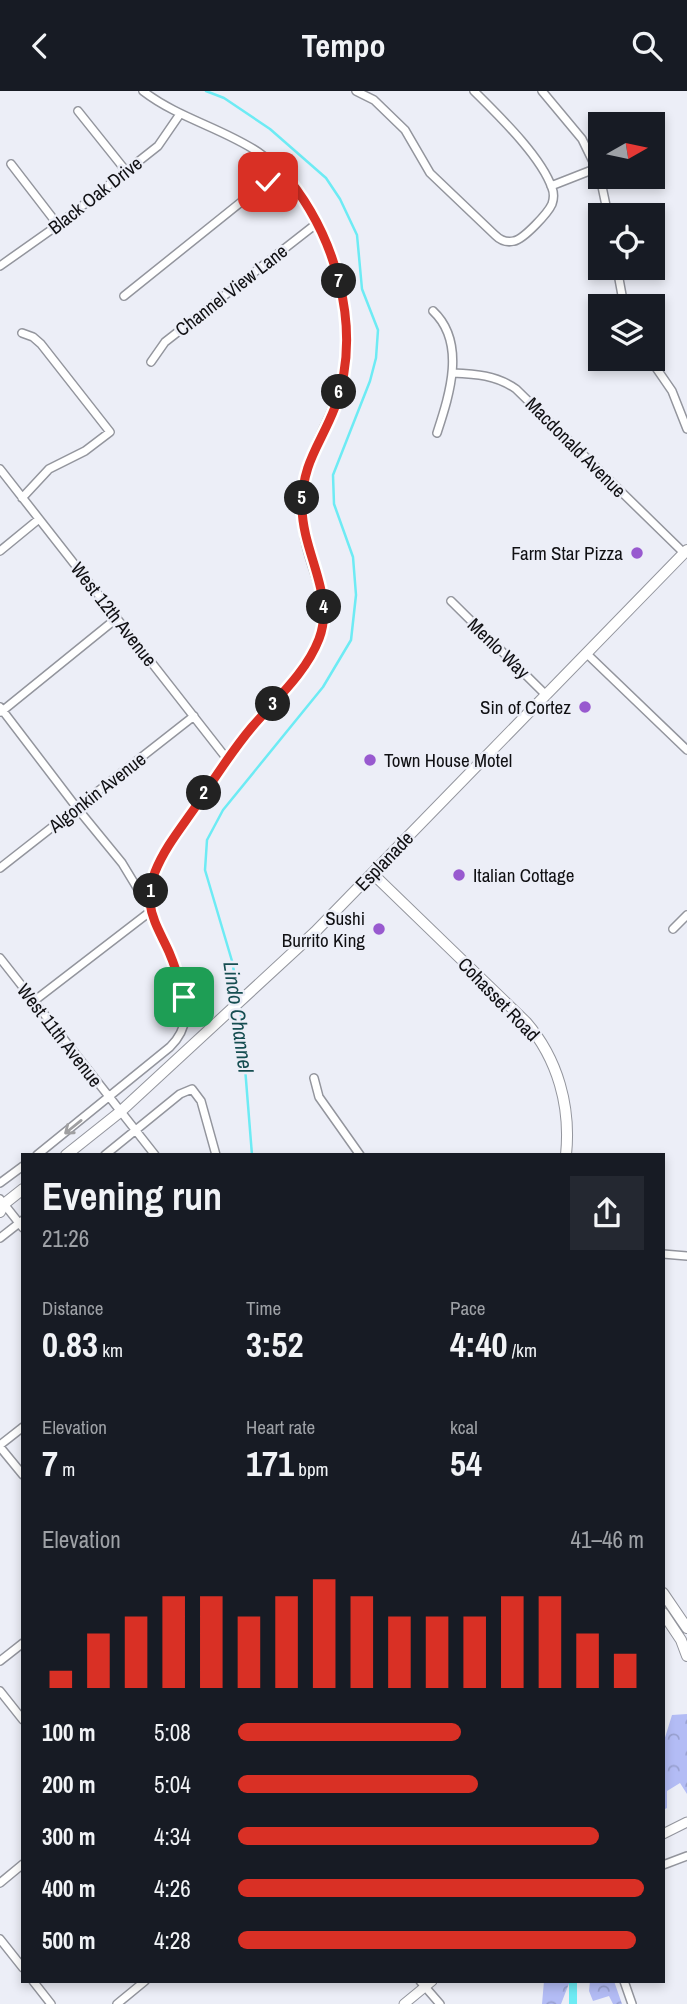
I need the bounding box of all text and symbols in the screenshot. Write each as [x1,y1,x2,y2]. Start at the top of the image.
text: Tempo [301,24,386,67]
icon: back [21,27,59,65]
icon: search [628,27,666,65]
north arrow [588,112,665,189]
map controls [588,112,665,371]
street label: Black Oak Drive [43,150,147,240]
pin [238,152,298,212]
icon: check [249,163,287,201]
button: locate [588,203,665,280]
street label: Channel View Lane [170,238,292,342]
pin: 7 [322,263,356,299]
text: 7 [334,267,343,293]
button: layers [588,294,665,371]
pin: 6 [322,375,356,409]
text: 6 [334,378,343,404]
street label: Macdonald Avenue [520,391,632,503]
pin: 5 [284,481,320,515]
text: 5 [297,484,306,510]
place label: Farm Star Pizza [511,540,623,566]
marker: Farm Star Pizza [629,545,645,561]
street label: West 12th Avenue [65,556,163,672]
pin: 4 [306,589,342,625]
text: 4 [319,593,328,619]
street label: Menlo Way [462,612,536,684]
pin: 3 [256,687,290,721]
text: 3 [268,690,277,716]
place label: Sin of Cortez [480,694,571,720]
marker: Sin of Cortez [577,699,593,715]
street label: Algonkin Avenue [42,746,151,839]
place label: Town House Motel [384,747,512,773]
marker: Town House Motel [362,752,378,768]
pin: 2 [186,775,222,811]
text: 2 [199,779,208,805]
street label: Esplanade [349,825,419,897]
place label: Italian Cottage [473,862,574,888]
marker: Italian Cottage [451,867,467,883]
pin: 1 [134,873,168,909]
text: 1 [146,877,155,903]
place label: Sushi Burrito King [282,905,365,953]
marker: Sushi Burrito King [371,921,387,937]
street label: Cohasset Road [452,951,546,1047]
water label: Lindo Channel [216,959,261,1076]
pin [154,967,214,1027]
street label: West 11th Avenue [11,978,109,1092]
icon: arrive [165,978,203,1016]
one-way arrow [65,1119,83,1134]
text: Evening run [42,1171,222,1222]
button: share [570,1176,644,1250]
text: 21:26 [42,1223,89,1254]
text: Distance [42,1295,103,1321]
text: Time [246,1295,281,1321]
text: Pace [450,1295,486,1321]
text: 0.83 [42,1321,98,1368]
text: 3:52 [246,1321,303,1368]
text: 4:40 [450,1321,507,1368]
text: km [98,1337,123,1363]
text: /km [507,1337,537,1363]
text: Elevation [42,1414,107,1440]
text: Heart rate [246,1414,315,1440]
text: kcal [450,1414,478,1440]
text: 7 [42,1440,58,1487]
text: 171 [246,1440,294,1487]
text: 54 [450,1440,482,1487]
text: m [58,1456,75,1482]
text: bpm [294,1456,329,1482]
text: Elevation [42,1524,121,1555]
text: 41–46 m [571,1524,644,1555]
text: 100 m [42,1717,95,1748]
text: 5:08 [154,1717,191,1748]
text: 200 m [42,1769,95,1800]
text: 5:04 [154,1769,191,1800]
text: 300 m [42,1821,95,1852]
text: 4:34 [154,1821,191,1852]
text: 400 m [42,1873,95,1904]
text: 4:26 [154,1873,191,1904]
text: 500 m [42,1925,95,1956]
text: 4:28 [154,1925,191,1956]

